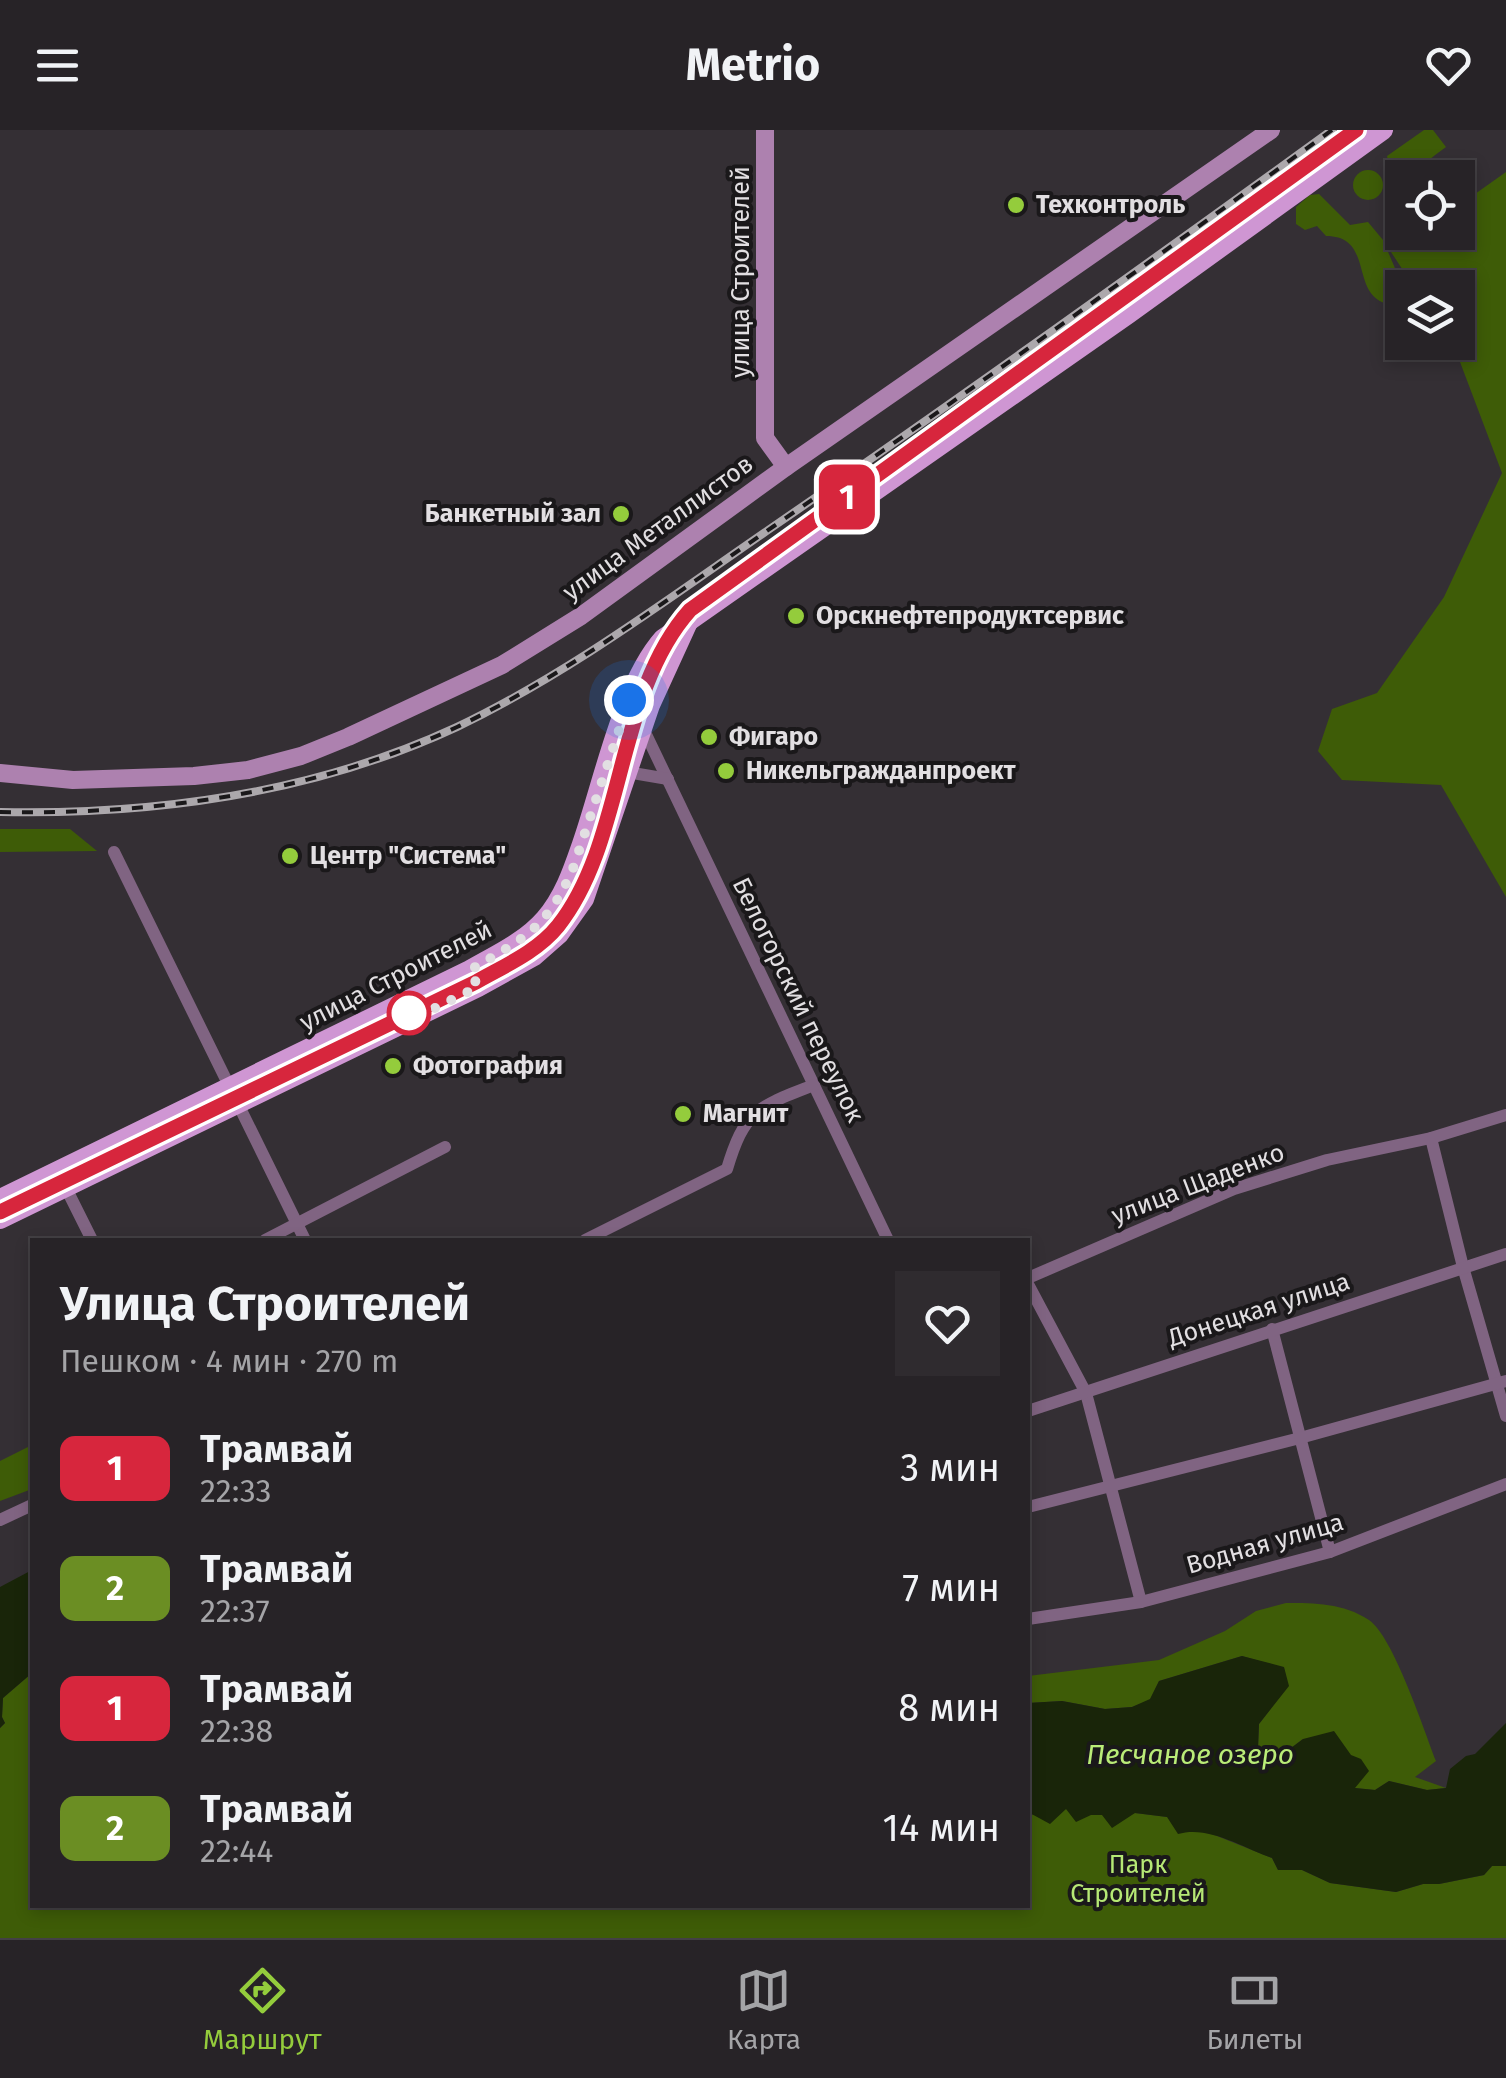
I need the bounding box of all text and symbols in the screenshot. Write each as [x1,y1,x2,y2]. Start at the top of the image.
icon: menu [30,38,85,93]
text: Metrio [686,38,820,92]
icon: heart [1421,38,1476,93]
map controls [1385,160,1475,360]
button: locate [1385,160,1475,250]
street label: улица Строителей [726,166,756,378]
place label: Техконтроль [1036,190,1185,220]
marker: Техконтроль [1005,194,1027,216]
button: layers [1385,270,1475,360]
street label: улица Металлистов [557,449,759,607]
line badge: 1 [814,464,880,530]
text: 1 [839,476,855,518]
place label: Банкетный зал [425,499,601,529]
marker: Банкетный зал [610,503,632,525]
place label: Орскнефтепродуктсервис [816,601,1124,631]
marker: Орскнефтепродуктсервис [785,605,807,627]
your location [604,675,654,725]
place label: Фигаро [729,722,818,752]
marker: Фигаро [698,726,720,748]
place label: Никельгражданпроект [746,756,1016,786]
marker: Никельгражданпроект [715,760,737,782]
place label: Центр "Система" [310,841,506,871]
marker: Центр "Система" [279,845,301,867]
street label: Белогорский переулок [726,873,870,1127]
street label: улица Строителей [295,915,497,1037]
unlabelled marker [388,992,430,1034]
place label: Фотография [413,1051,563,1081]
marker: Фотография [382,1055,404,1077]
place label: Магнит [703,1099,789,1129]
marker: Магнит [672,1103,694,1125]
street label: улица Щаденко [1107,1137,1289,1231]
street label: Донецкая улица [1163,1267,1354,1354]
button: heart [895,1271,1000,1376]
text: Улица Строителей [60,1275,470,1333]
text: Пешком · 4 мин · 270 m [60,1342,399,1380]
text: Трамвай [200,1426,353,1472]
text: 3 мин [900,1445,1000,1491]
text: 1 [107,1447,123,1489]
text: 22:33 [200,1472,272,1510]
street label: Водная улица [1183,1507,1347,1581]
text: Трамвай [200,1546,353,1592]
text: 7 мин [902,1565,1000,1611]
text: 2 [106,1567,124,1609]
text: 22:37 [200,1592,270,1630]
text: Трамвай [200,1666,353,1712]
text: 8 мин [898,1685,1000,1731]
text: 1 [107,1687,123,1729]
text: 22:38 [200,1712,273,1750]
water label: Песчаное озеро [1086,1738,1294,1771]
text: Трамвай [200,1786,353,1832]
text: 14 мин [882,1805,1000,1851]
text: 2 [106,1807,124,1849]
text: 22:44 [200,1832,273,1870]
park label: Парк Строителей [1070,1850,1206,1909]
tab: Маршрут [203,1963,322,2056]
tab: Карта [727,1963,801,2056]
tab: Билеты [1206,1963,1303,2056]

